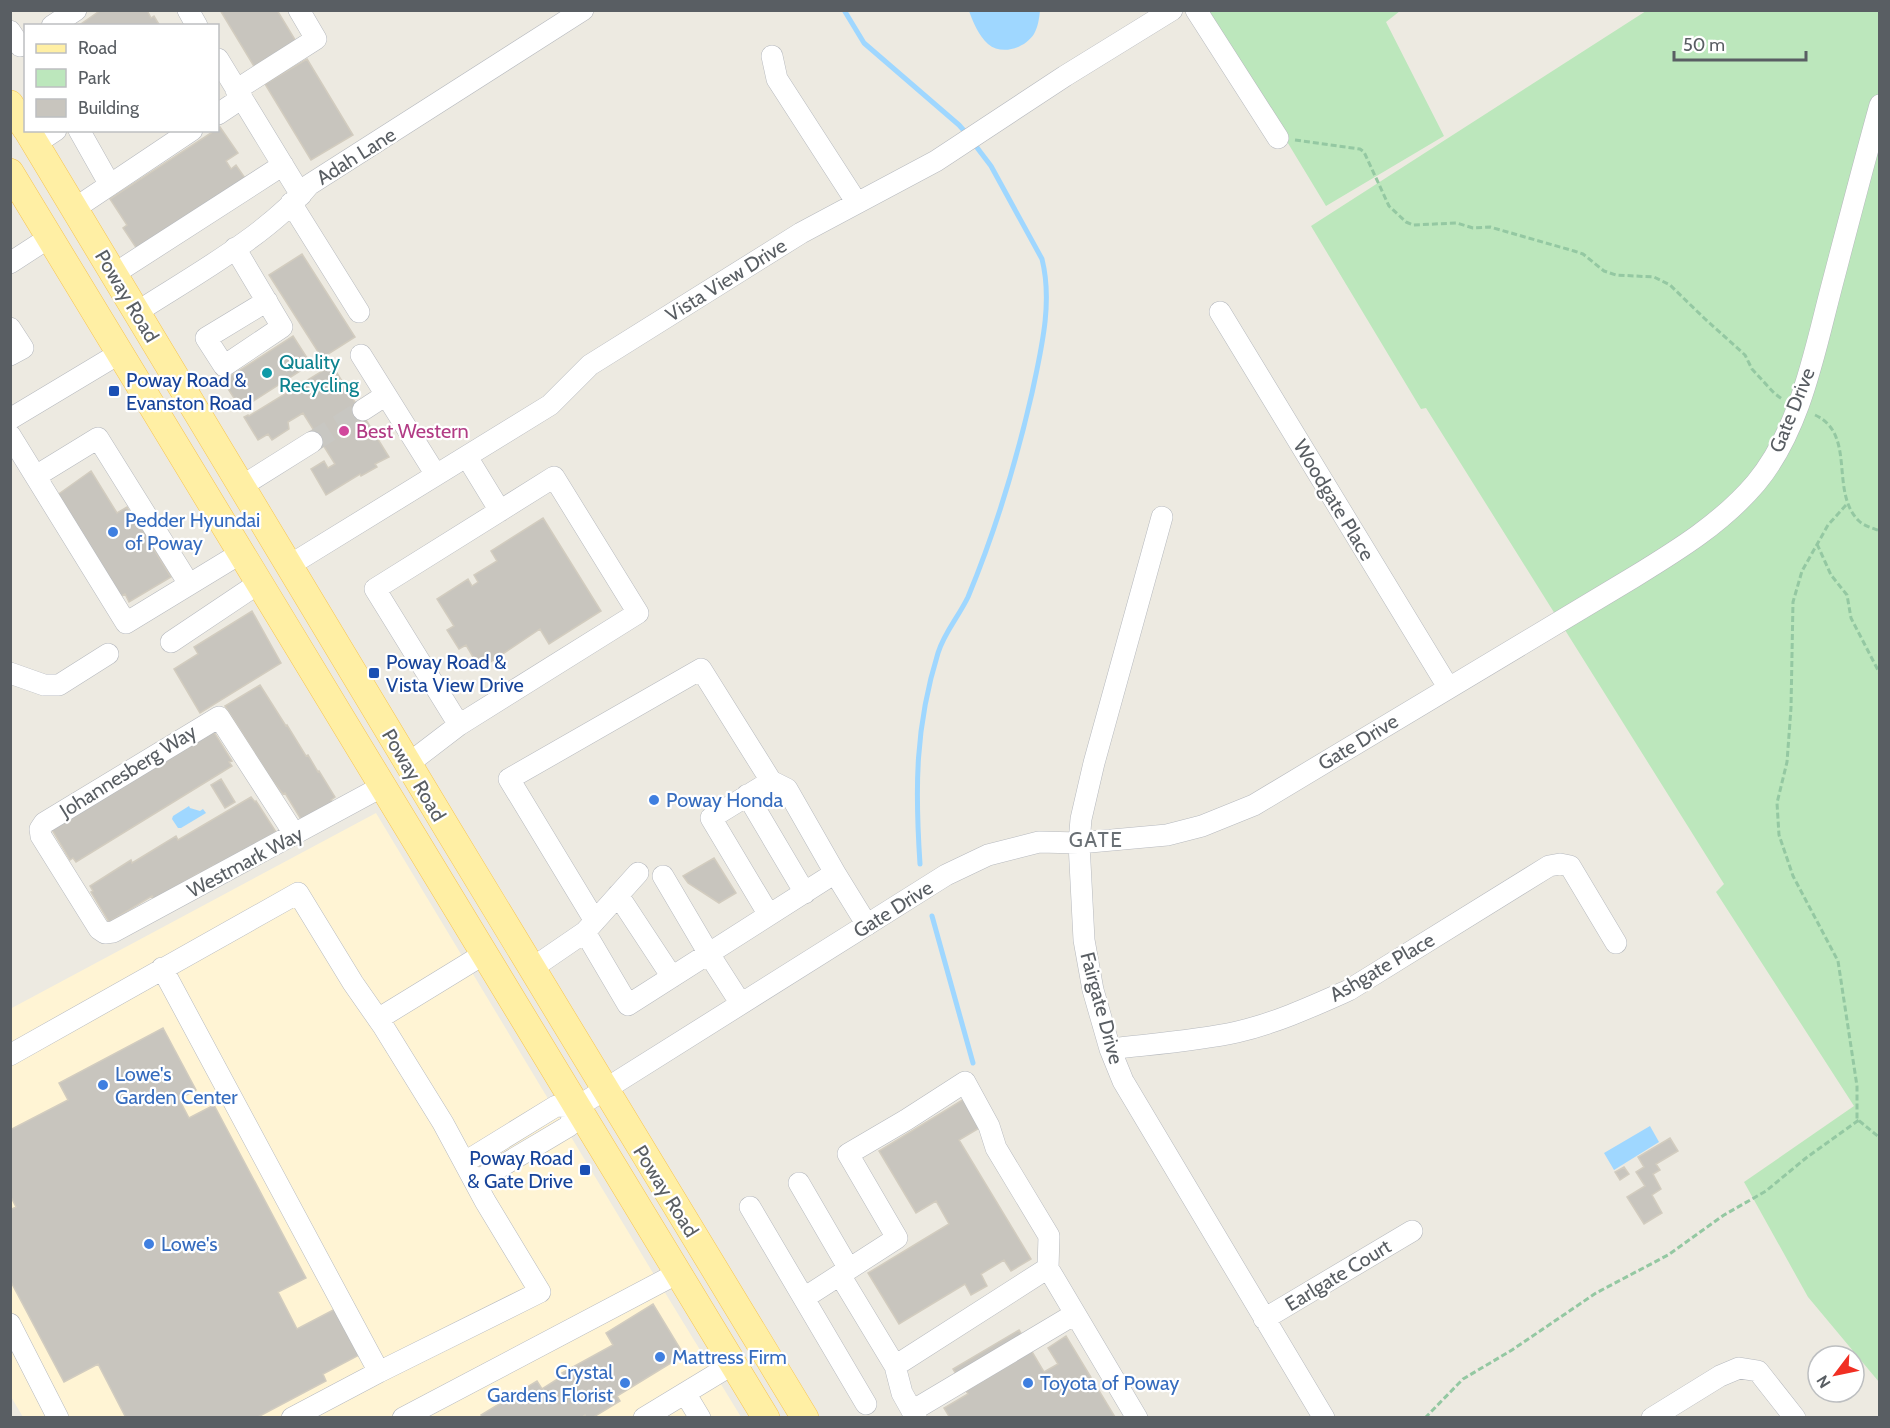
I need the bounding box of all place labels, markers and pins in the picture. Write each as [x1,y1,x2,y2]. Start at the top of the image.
place label: Quality Recycling [279,350,360,397]
marker: Quality Recycling [260,366,274,380]
place label: Poway Road & Evanston Road [126,368,252,415]
marker: Poway Road & Evanston Road [107,384,121,398]
place label: Best Western [356,419,469,443]
marker: Best Western [337,424,351,438]
place label: Pedder Hyundai of Poway [125,508,260,555]
marker: Pedder Hyundai of Poway [106,525,120,539]
place label: Poway Road & Vista View Drive [386,650,524,697]
marker: Poway Road & Vista View Drive [367,666,381,680]
place label: Poway Honda [666,788,783,812]
marker: Poway Honda [647,793,661,807]
place label: Lowe's Garden Center [115,1062,238,1109]
marker: Lowe's Garden Center [96,1078,110,1092]
place label: Poway Road & Gate Drive [467,1146,573,1193]
marker: Poway Road & Gate Drive [578,1163,592,1177]
place label: Lowe's [161,1232,218,1256]
marker: Lowe's [142,1237,156,1251]
place label: Mattress Firm [672,1345,787,1369]
marker: Mattress Firm [653,1350,667,1364]
place label: Crystal Gardens Florist [487,1360,613,1407]
place label: Toyota of Poway [1040,1371,1179,1395]
marker: Crystal Gardens Florist [618,1376,632,1390]
marker: Toyota of Poway [1021,1376,1035,1390]

